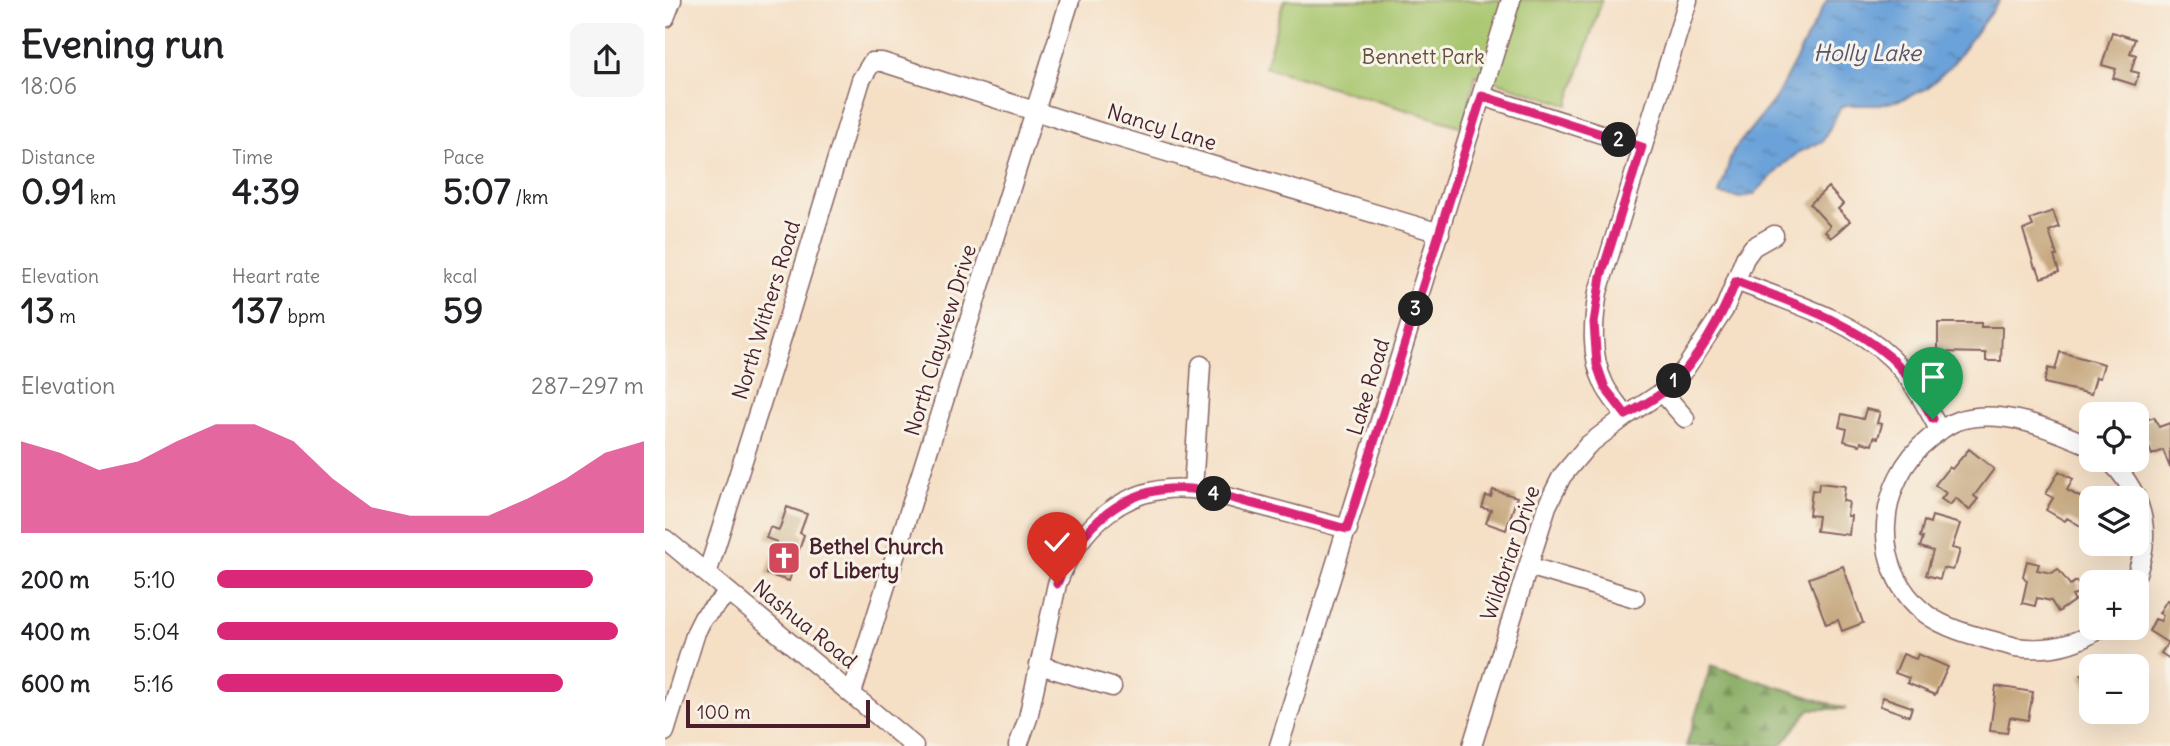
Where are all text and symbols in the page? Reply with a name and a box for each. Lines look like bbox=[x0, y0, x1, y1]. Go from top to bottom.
text: Evening run bbox=[21, 21, 224, 68]
button: share bbox=[570, 23, 644, 97]
water label: Holly Lake bbox=[1813, 38, 1922, 67]
park label: Bennett Park bbox=[1361, 43, 1485, 70]
text: 18:06 bbox=[21, 71, 77, 100]
street label: Nancy Lane bbox=[1104, 98, 1220, 156]
pin: 2 bbox=[1601, 122, 1637, 158]
text: 2 bbox=[1613, 127, 1624, 151]
text: Distance bbox=[21, 145, 95, 169]
text: Time bbox=[232, 145, 273, 169]
text: Pace bbox=[443, 145, 484, 169]
text: 0.91 bbox=[21, 169, 85, 213]
text: 4:39 bbox=[232, 169, 300, 213]
text: 5:07 bbox=[443, 169, 511, 213]
text: km bbox=[85, 185, 116, 209]
text: /km bbox=[511, 185, 549, 209]
street label: North Withers Road bbox=[726, 217, 806, 403]
street label: North Clayview Drive bbox=[898, 241, 982, 439]
text: Elevation bbox=[21, 264, 99, 288]
text: Heart rate bbox=[232, 264, 320, 288]
text: kcal bbox=[443, 264, 477, 288]
text: 13 bbox=[21, 288, 55, 332]
text: 137 bbox=[232, 288, 283, 332]
text: 59 bbox=[443, 288, 483, 332]
pin: 3 bbox=[1399, 292, 1433, 326]
text: 3 bbox=[1410, 296, 1421, 320]
text: m bbox=[55, 304, 76, 328]
text: bpm bbox=[283, 304, 325, 328]
street label: Lake Road bbox=[1341, 336, 1395, 438]
pin bbox=[1903, 347, 1963, 419]
icon: arrive bbox=[1914, 358, 1952, 396]
pin: 1 bbox=[1657, 364, 1691, 398]
text: 1 bbox=[1670, 368, 1677, 392]
text: Elevation bbox=[21, 371, 115, 400]
text: 287–297 m bbox=[531, 371, 644, 400]
map controls bbox=[2079, 402, 2149, 724]
button: locate bbox=[2079, 402, 2149, 472]
pin: 4 bbox=[1197, 476, 1231, 512]
text: 4 bbox=[1208, 481, 1219, 505]
street label: Wildbriar Drive bbox=[1474, 482, 1546, 624]
button: layers bbox=[2079, 486, 2149, 556]
pin bbox=[1027, 512, 1087, 584]
icon: check bbox=[1038, 523, 1076, 561]
place label: Bethel Church of Liberty bbox=[809, 533, 944, 584]
church icon: Bethel Church of Liberty bbox=[765, 539, 803, 577]
text: 200 m bbox=[21, 565, 90, 594]
text: 5:10 bbox=[133, 565, 176, 594]
button: + bbox=[2079, 570, 2149, 640]
street label: Nashua Road bbox=[747, 574, 863, 674]
text: 400 m bbox=[21, 617, 90, 646]
text: 5:04 bbox=[133, 617, 180, 646]
button: − bbox=[2079, 654, 2149, 724]
text: 600 m bbox=[21, 669, 90, 698]
text: 5:16 bbox=[133, 669, 174, 698]
scale bar bbox=[686, 697, 870, 729]
text: 100 m bbox=[697, 700, 751, 724]

